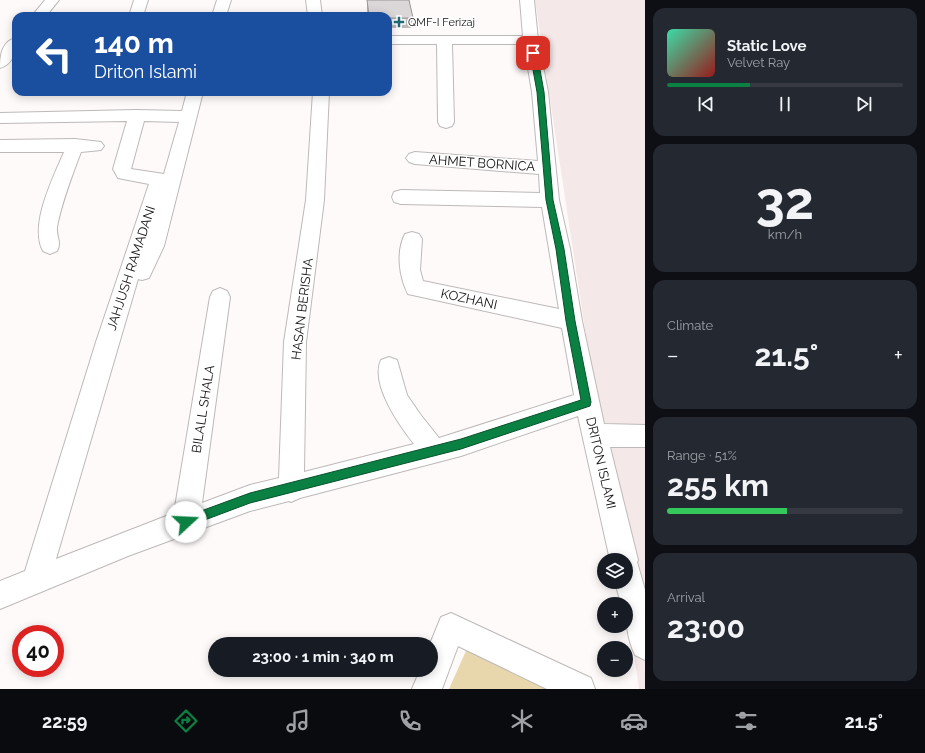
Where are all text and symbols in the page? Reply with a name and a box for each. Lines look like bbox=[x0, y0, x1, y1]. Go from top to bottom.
marker: QMF-I Ferizaj bbox=[393, 16, 405, 28]
place label: QMF-I Ferizaj bbox=[408, 16, 475, 29]
text: 140 m bbox=[94, 27, 174, 60]
icon: left bbox=[28, 28, 80, 80]
pin bbox=[516, 36, 550, 70]
text: Static Love bbox=[727, 37, 806, 55]
icon: arrive bbox=[522, 42, 544, 64]
text: Velvet Ray bbox=[727, 55, 790, 70]
text: Driton Islami bbox=[94, 61, 197, 82]
icon: previous bbox=[695, 93, 717, 115]
icon: pause bbox=[774, 93, 796, 115]
icon: next bbox=[853, 93, 875, 115]
street label: AHMET BORNICA bbox=[428, 152, 536, 174]
text: 32 bbox=[756, 170, 814, 231]
street label: JAHJUSH RAMADANI bbox=[104, 204, 158, 332]
text: km/h bbox=[768, 227, 802, 242]
street label: HASAN BERISHA bbox=[288, 257, 316, 361]
street label: KOZHANI bbox=[439, 286, 499, 312]
text: Climate bbox=[667, 318, 713, 333]
text: 21.5° bbox=[755, 338, 818, 373]
text: − bbox=[667, 342, 679, 368]
text: + bbox=[894, 342, 903, 368]
street label: BILALL SHALA bbox=[189, 364, 217, 454]
street label: DRITON ISLAMI bbox=[583, 416, 619, 510]
text: Range · 51% bbox=[667, 448, 737, 463]
text: 255 km bbox=[667, 468, 769, 503]
position arrow bbox=[165, 501, 207, 543]
map controls bbox=[597, 553, 633, 677]
button: layers bbox=[597, 553, 633, 589]
text: Arrival bbox=[667, 590, 705, 605]
button: + bbox=[597, 597, 633, 633]
text: 23:00 bbox=[667, 610, 745, 645]
speed limit sign: 40 bbox=[12, 625, 64, 677]
button: − bbox=[597, 641, 633, 677]
text: 23:00 · 1 min · 340 m bbox=[252, 648, 394, 666]
icon: directions bbox=[172, 707, 200, 735]
icon: music bbox=[284, 707, 312, 735]
icon: phone bbox=[396, 707, 424, 735]
icon: climate bbox=[508, 707, 536, 735]
icon: car bbox=[620, 707, 648, 735]
icon: filters bbox=[732, 707, 760, 735]
text: 22:59 bbox=[42, 711, 87, 732]
text: 21.5° bbox=[845, 711, 883, 732]

